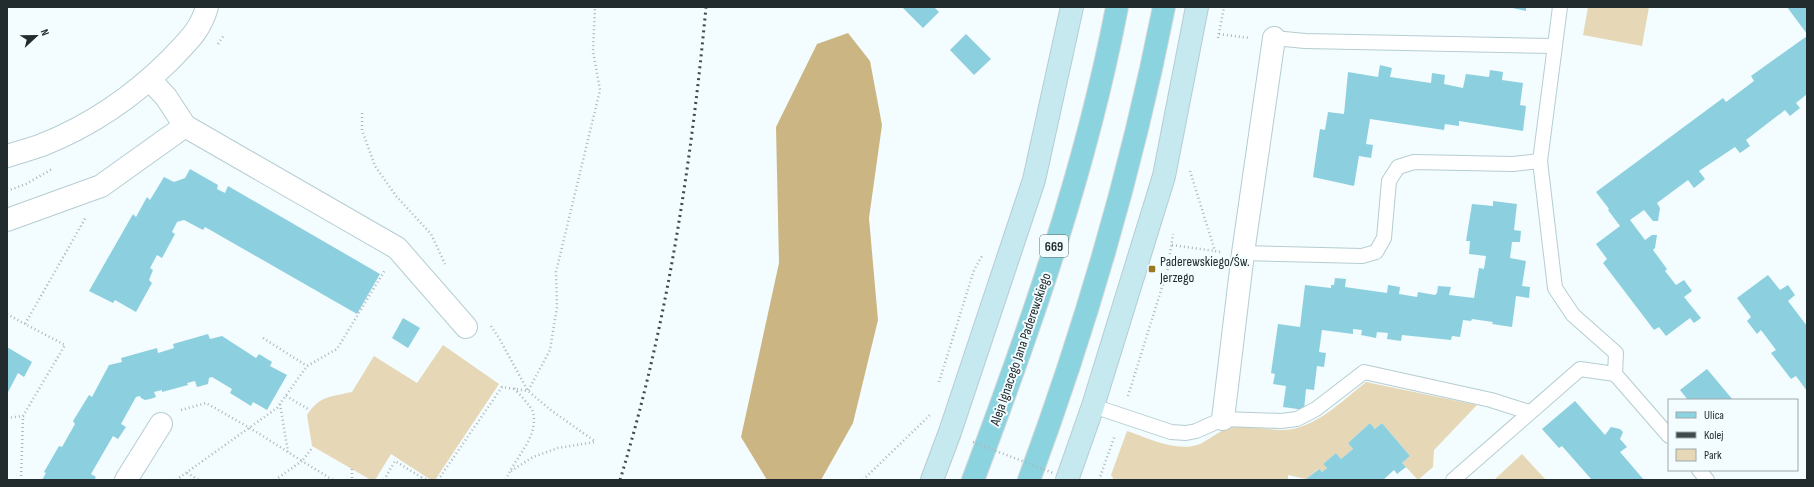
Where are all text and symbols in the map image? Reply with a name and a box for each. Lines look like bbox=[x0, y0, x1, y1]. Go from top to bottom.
north arrow bbox=[16, 16, 56, 56]
text: N bbox=[38, 27, 52, 38]
road number: 669 bbox=[1040, 235, 1068, 257]
place label: Paderewskiego/Św. Jerzego bbox=[1159, 253, 1250, 286]
marker: Paderewskiego/Św. Jerzego bbox=[1147, 264, 1157, 274]
street label: Aleja Ignacego Jana Paderewskiego bbox=[986, 270, 1055, 429]
legend bbox=[1668, 399, 1798, 471]
text: Ulica bbox=[1704, 408, 1724, 423]
text: Kolej bbox=[1704, 428, 1723, 443]
text: Park bbox=[1704, 448, 1722, 463]

